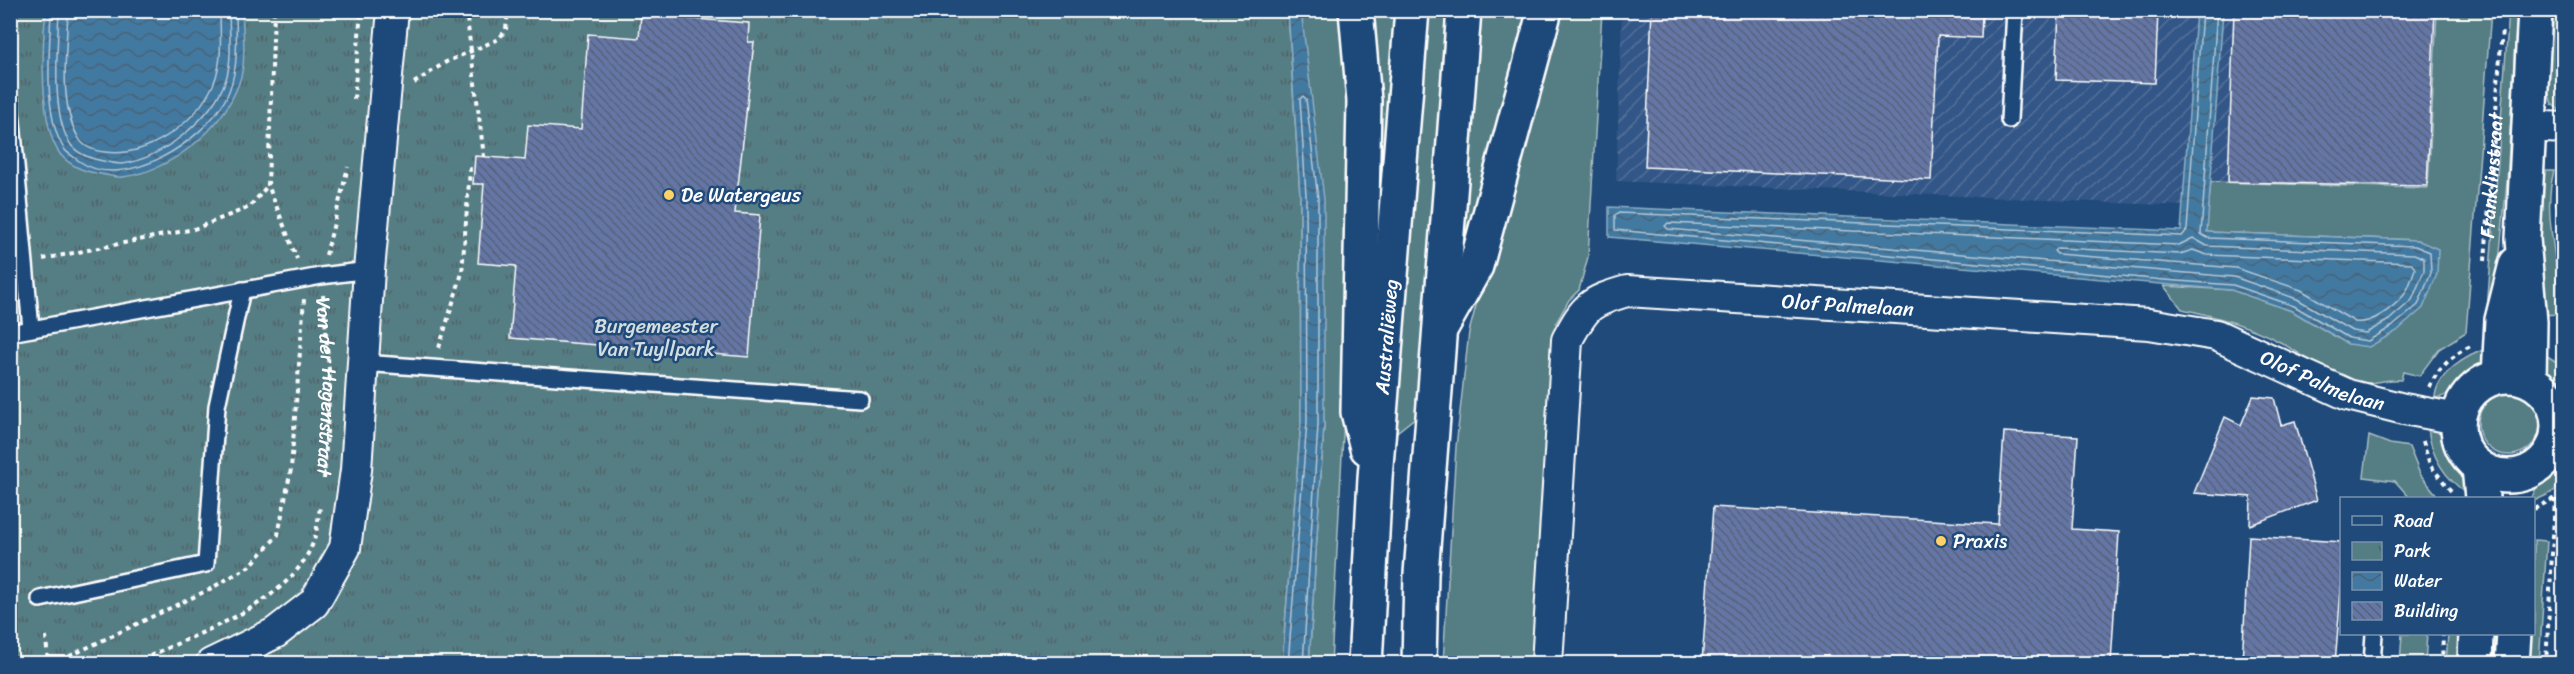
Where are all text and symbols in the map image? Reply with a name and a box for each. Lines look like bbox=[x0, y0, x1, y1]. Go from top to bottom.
street label: Franklinstraat bbox=[2469, 110, 2513, 239]
place label: De Watergeus bbox=[681, 178, 802, 213]
marker: De Watergeus bbox=[662, 188, 676, 202]
street label: Australiëweg bbox=[1364, 278, 1408, 397]
street label: Olof Palmelaan bbox=[1781, 283, 1915, 327]
street label: Van der Hagenstraat bbox=[306, 296, 347, 478]
park label: Burgemeester Van Tuyllpark bbox=[594, 309, 719, 367]
street label: Olof Palmelaan bbox=[2254, 340, 2389, 421]
legend bbox=[2340, 497, 2535, 635]
text: Road bbox=[2394, 505, 2434, 537]
place label: Praxis bbox=[1953, 524, 2008, 559]
marker: Praxis bbox=[1934, 534, 1948, 548]
text: Park bbox=[2394, 535, 2431, 567]
text: Water bbox=[2394, 565, 2443, 597]
text: Building bbox=[2394, 595, 2458, 627]

